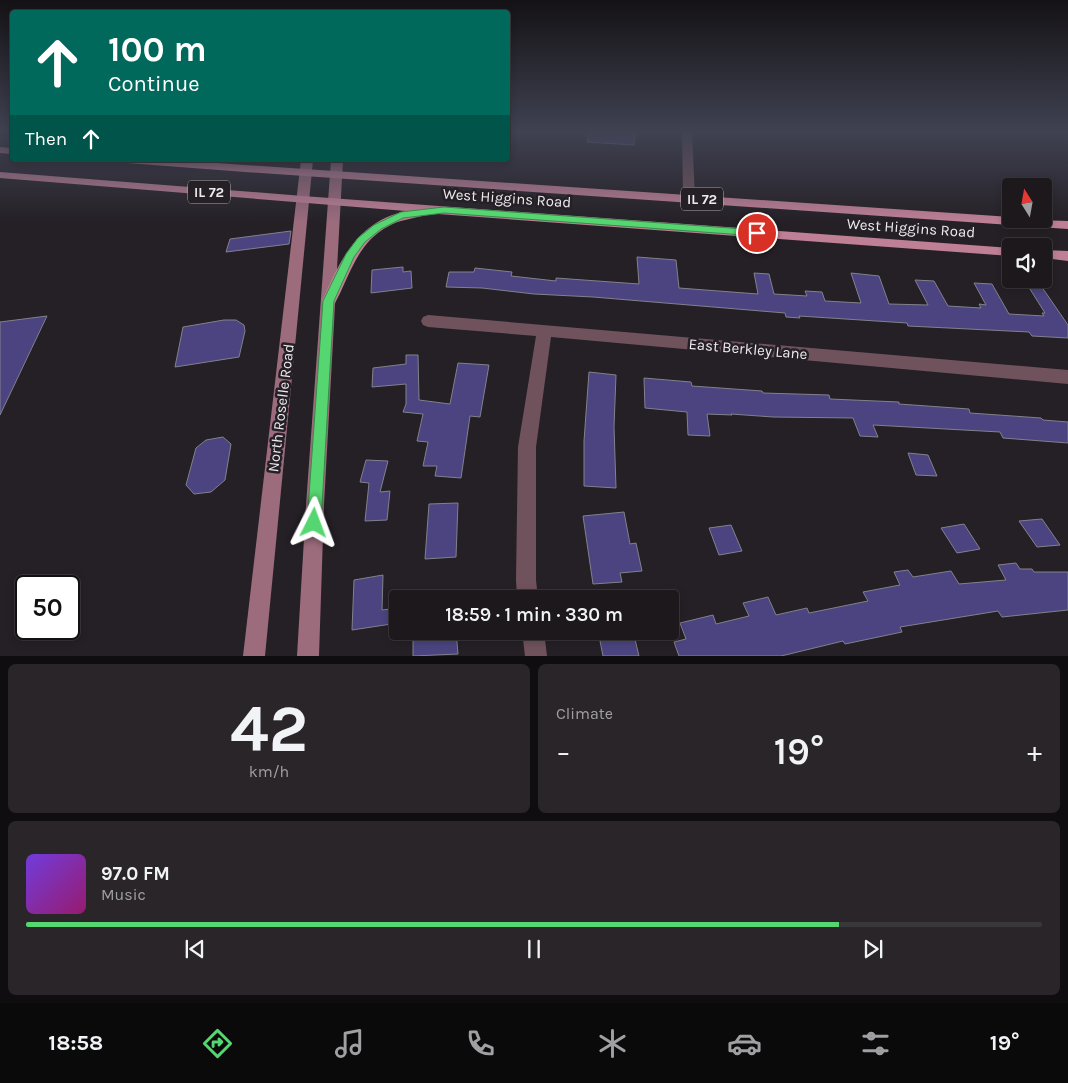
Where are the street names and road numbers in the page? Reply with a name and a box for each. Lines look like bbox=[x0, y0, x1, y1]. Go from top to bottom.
road number: IL 72 bbox=[188, 180, 230, 203]
street label: West Higgins Road bbox=[442, 185, 572, 211]
road number: IL 72 bbox=[681, 188, 723, 210]
street label: West Higgins Road bbox=[846, 215, 976, 241]
street label: East Berkley Lane bbox=[688, 335, 808, 363]
street label: North Roselle Road bbox=[264, 343, 298, 473]

